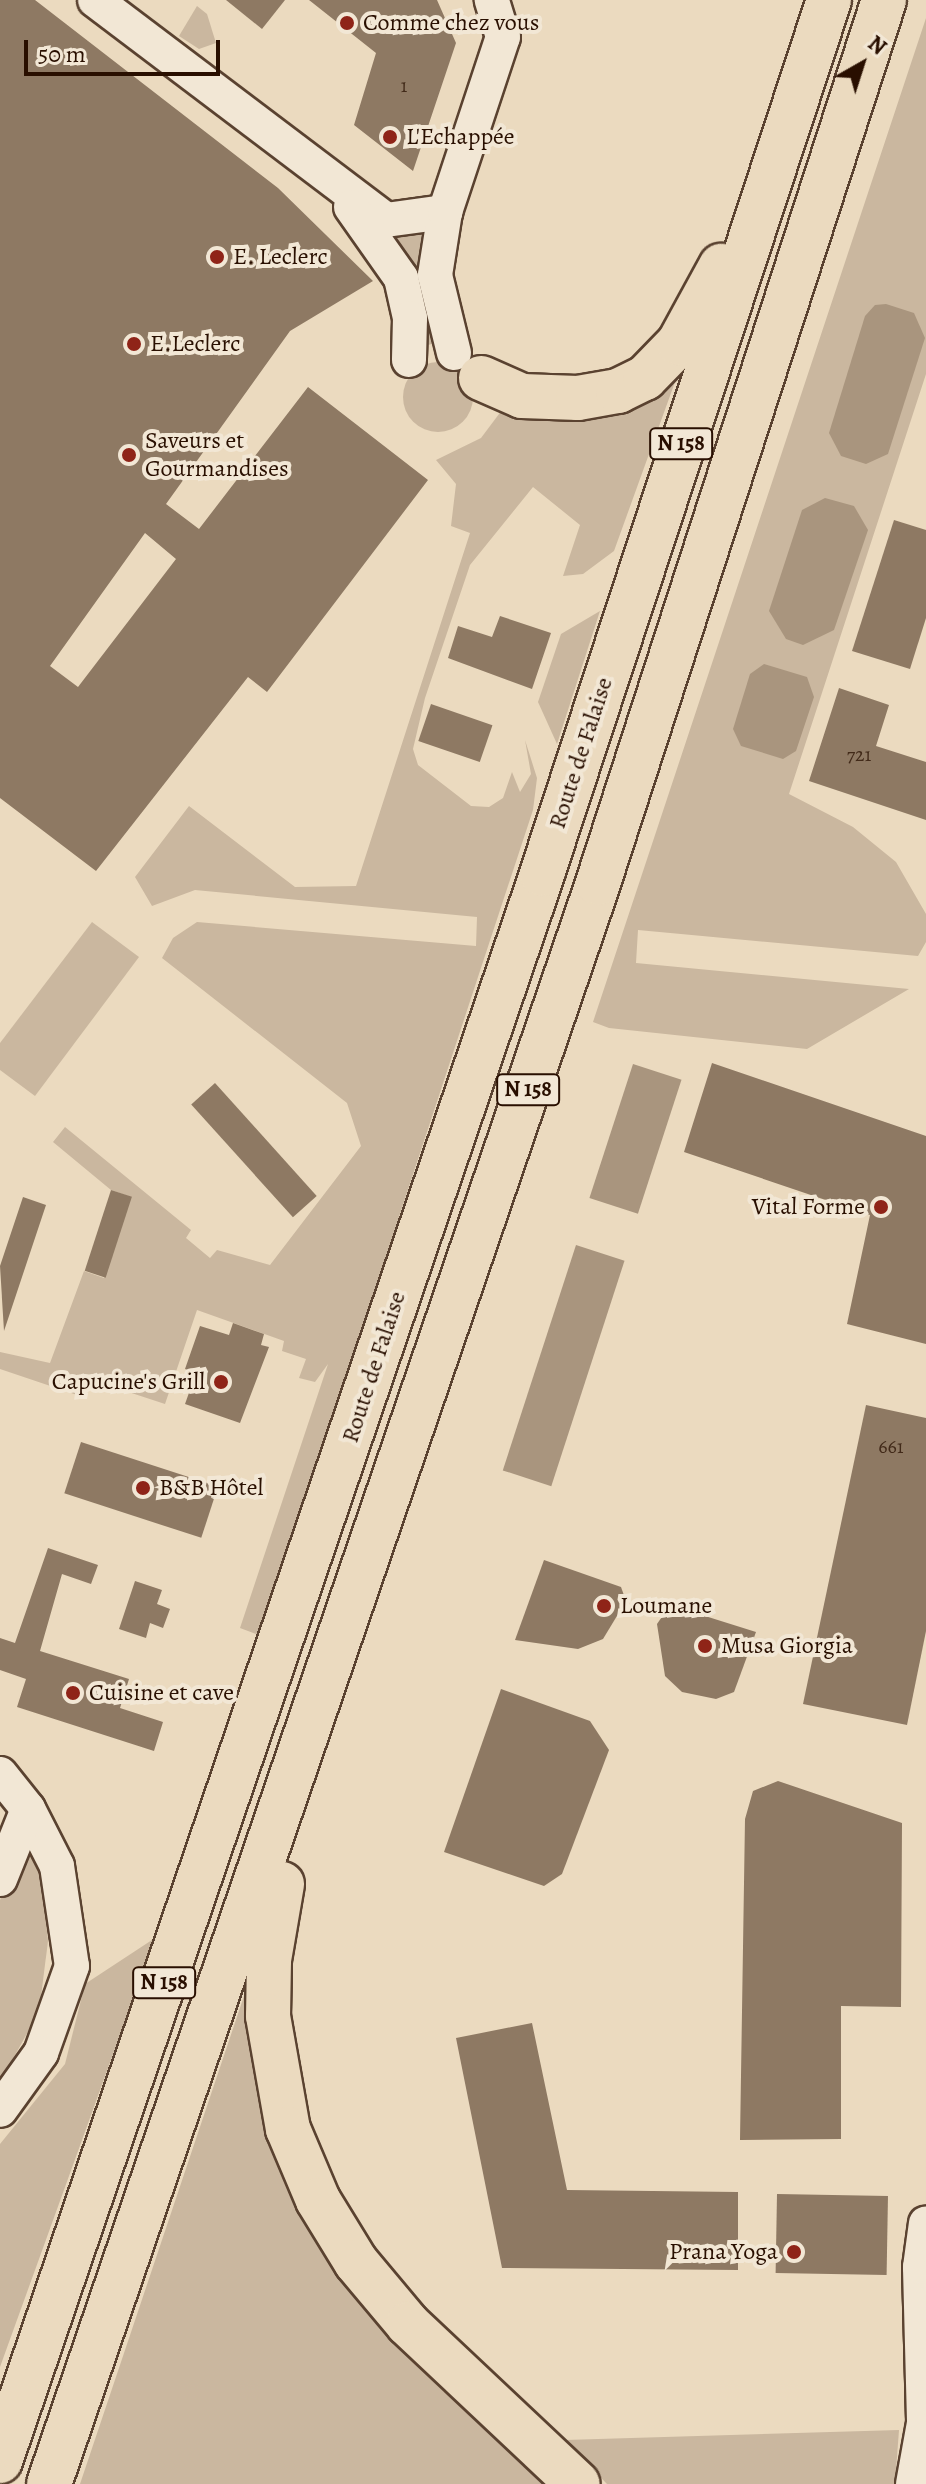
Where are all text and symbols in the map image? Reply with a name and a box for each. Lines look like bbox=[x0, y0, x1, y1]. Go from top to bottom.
place label: Comme chez vous bbox=[363, 9, 539, 37]
marker: Comme chez vous bbox=[338, 14, 356, 32]
scale bar bbox=[28, 24, 224, 74]
north arrow bbox=[822, 24, 902, 104]
text: N bbox=[861, 29, 893, 62]
text: 50 m bbox=[38, 38, 86, 70]
house number: 1 bbox=[401, 73, 407, 97]
place label: L'Echappée bbox=[406, 123, 515, 151]
marker: L'Echappée bbox=[381, 128, 399, 146]
place label: E. Leclerc bbox=[233, 243, 328, 271]
marker: E. Leclerc bbox=[208, 248, 226, 266]
place label: E.Leclerc bbox=[150, 330, 240, 358]
marker: E.Leclerc bbox=[125, 335, 143, 353]
road number: N 158 bbox=[649, 426, 713, 462]
place label: Saveurs et Gourmandises bbox=[145, 427, 289, 483]
marker: Saveurs et Gourmandises bbox=[120, 446, 138, 464]
street label: Route de Falaise bbox=[543, 674, 619, 832]
house number: 721 bbox=[847, 742, 871, 766]
road number: N 158 bbox=[496, 1072, 560, 1108]
place label: Vital Forme bbox=[752, 1193, 865, 1221]
marker: Vital Forme bbox=[872, 1198, 890, 1216]
street label: Route de Falaise bbox=[336, 1288, 412, 1446]
place label: Capucine's Grill bbox=[52, 1368, 205, 1396]
marker: Capucine's Grill bbox=[212, 1373, 230, 1391]
house number: 661 bbox=[878, 1434, 904, 1458]
place label: B&B Hôtel bbox=[159, 1474, 263, 1502]
marker: B&B Hôtel bbox=[134, 1479, 152, 1497]
place label: Loumane bbox=[620, 1592, 712, 1620]
marker: Loumane bbox=[595, 1597, 613, 1615]
place label: Musa Giorgia bbox=[721, 1632, 853, 1660]
marker: Musa Giorgia bbox=[696, 1637, 714, 1655]
place label: Cuisine et cave bbox=[89, 1679, 234, 1707]
marker: Cuisine et cave bbox=[64, 1684, 82, 1702]
road number: N 158 bbox=[132, 1965, 196, 2001]
place label: Prana Yoga bbox=[669, 2238, 778, 2266]
marker: Prana Yoga bbox=[785, 2243, 803, 2261]

